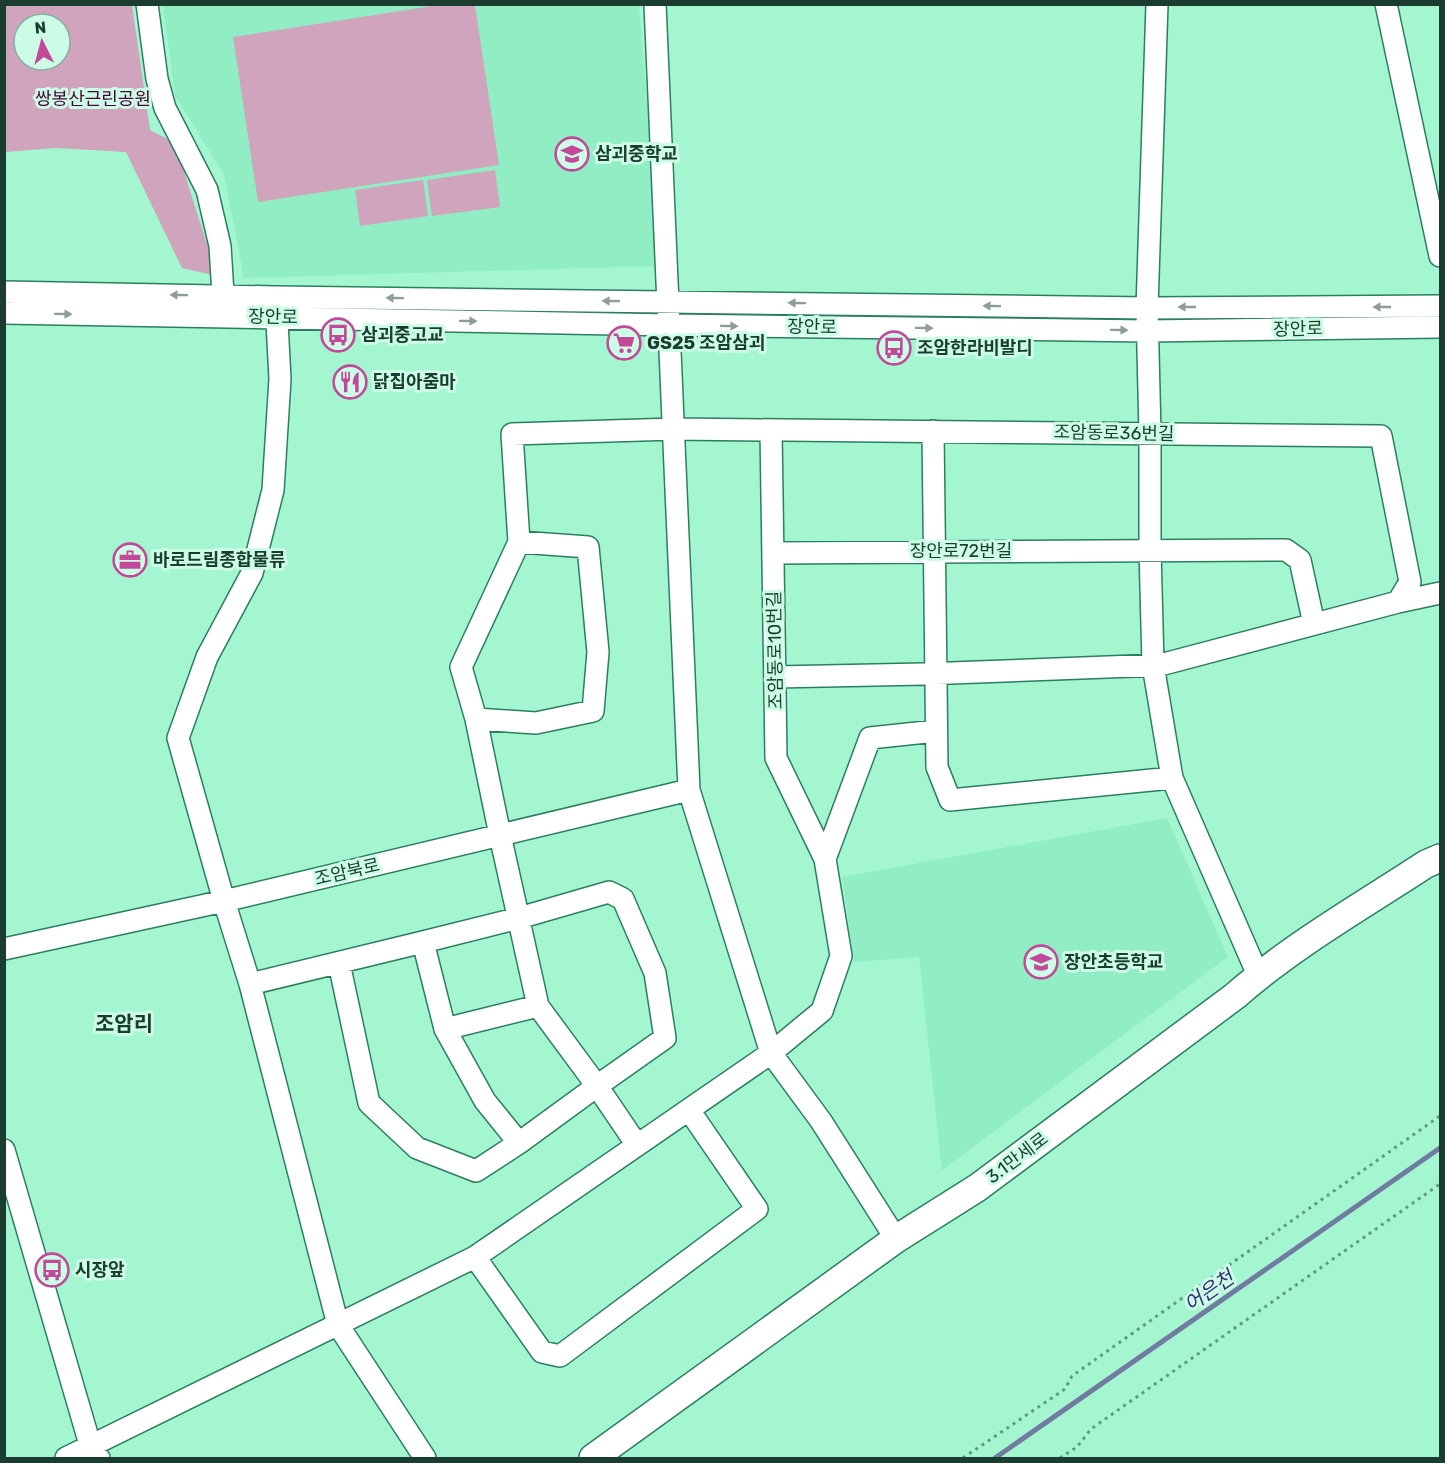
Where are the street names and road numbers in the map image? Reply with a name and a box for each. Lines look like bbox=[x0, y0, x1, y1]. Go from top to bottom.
street label: 장안로 bbox=[248, 306, 298, 328]
street label: 장안로 bbox=[787, 316, 837, 338]
street label: 장안로 bbox=[1273, 318, 1323, 340]
street label: 조암동로36번길 bbox=[1053, 421, 1175, 445]
street label: 장안로72번길 bbox=[910, 540, 1012, 562]
street label: 조암동로10번길 bbox=[763, 591, 787, 709]
street label: 조암북로 bbox=[312, 854, 382, 890]
street label: 3.1만세로 bbox=[982, 1128, 1052, 1188]

